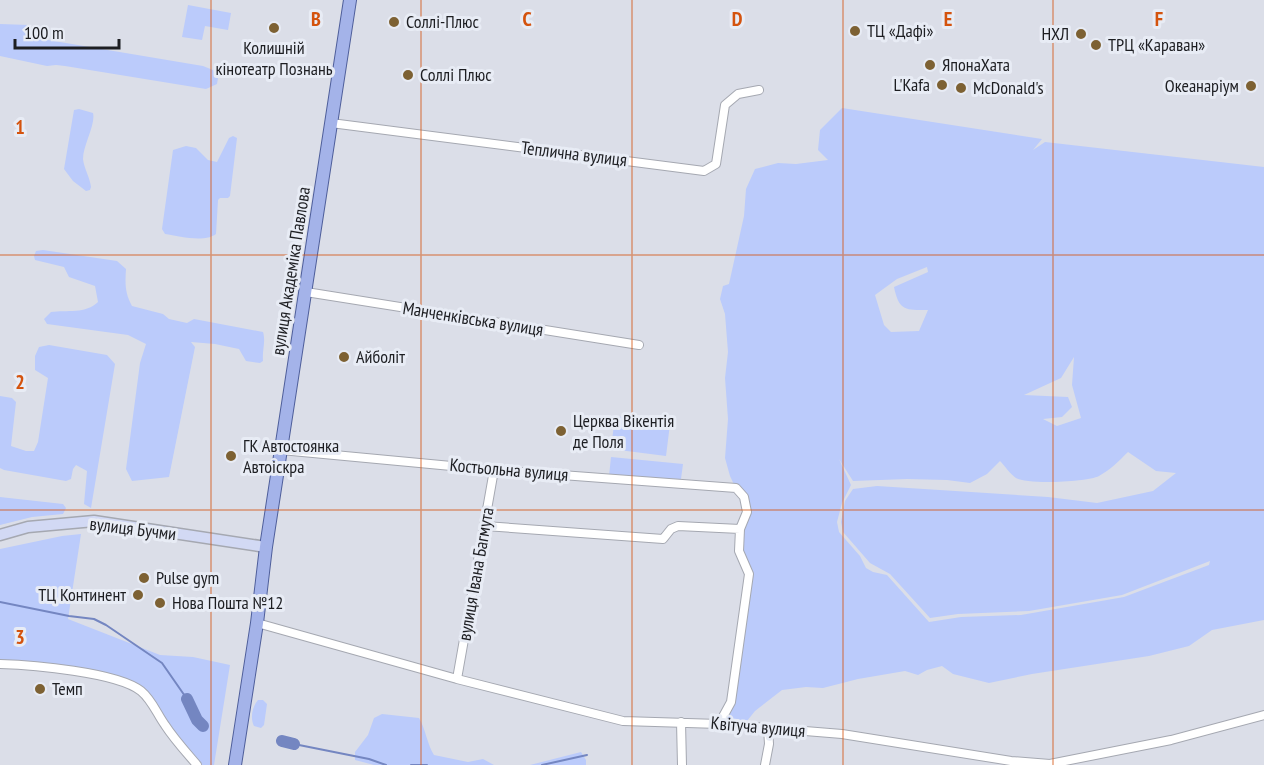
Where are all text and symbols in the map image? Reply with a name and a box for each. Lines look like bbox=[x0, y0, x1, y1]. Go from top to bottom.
text: B bbox=[311, 6, 321, 32]
text: C bbox=[522, 6, 532, 32]
text: D bbox=[732, 6, 743, 32]
text: E bbox=[944, 6, 952, 32]
text: F bbox=[1155, 6, 1163, 32]
place label: Соллі-Плюс bbox=[406, 10, 480, 33]
scale bar bbox=[15, 12, 118, 50]
marker: Соллі-Плюс bbox=[387, 15, 401, 29]
place label: ТЦ «Дафі» bbox=[867, 19, 933, 42]
text: 100 m bbox=[24, 21, 64, 44]
marker: Колишній кінотеатр Познань bbox=[267, 21, 281, 35]
place label: НХЛ bbox=[1041, 22, 1069, 45]
marker: ТЦ «Дафі» bbox=[848, 24, 862, 38]
marker: НХЛ bbox=[1074, 27, 1088, 41]
place label: ТРЦ «Караван» bbox=[1108, 33, 1205, 56]
place label: Колишній кінотеатр Познань bbox=[216, 36, 333, 80]
marker: ТРЦ «Караван» bbox=[1089, 38, 1103, 52]
place label: ЯпонаХата bbox=[942, 53, 1010, 76]
marker: ЯпонаХата bbox=[923, 58, 937, 72]
place label: Соллі Плюс bbox=[420, 63, 492, 86]
marker: Соллі Плюс bbox=[401, 68, 415, 82]
place label: L'Kafa bbox=[894, 73, 930, 96]
place label: Океанаріум bbox=[1165, 74, 1239, 97]
place label: McDonald's bbox=[973, 76, 1044, 99]
marker: L'Kafa bbox=[935, 78, 949, 92]
marker: Океанаріум bbox=[1244, 79, 1258, 93]
marker: McDonald's bbox=[954, 81, 968, 95]
text: 1 bbox=[15, 114, 25, 140]
street label: Теплична вулиця bbox=[520, 136, 628, 171]
street label: вулиця Академіка Павлова bbox=[266, 185, 315, 357]
street label: Манченківська вулиця bbox=[401, 296, 545, 341]
place label: Айболіт bbox=[356, 345, 405, 368]
marker: Айболіт bbox=[337, 350, 351, 364]
text: 2 bbox=[15, 369, 25, 395]
place label: Церква Вікентія де Поля bbox=[573, 409, 674, 453]
marker: Церква Вікентія де Поля bbox=[554, 424, 568, 438]
place label: ГК Автостоянка Автоіскра bbox=[243, 434, 339, 478]
marker: ГК Автостоянка Автоіскра bbox=[224, 449, 238, 463]
street label: Костьольна вулиця bbox=[449, 453, 569, 486]
street label: вулиця Івана Багмута bbox=[452, 505, 499, 642]
street label: вулиця Бучми bbox=[88, 512, 178, 545]
place label: Pulse gym bbox=[156, 566, 219, 589]
marker: Pulse gym bbox=[137, 571, 151, 585]
place label: ТЦ Континент bbox=[38, 583, 126, 606]
marker: ТЦ Континент bbox=[131, 588, 145, 602]
place label: Нова Пошта №12 bbox=[172, 591, 283, 614]
marker: Нова Пошта №12 bbox=[153, 596, 167, 610]
text: 3 bbox=[15, 624, 25, 650]
place label: Темп bbox=[52, 677, 83, 700]
marker: Темп bbox=[33, 682, 47, 696]
street label: Квітуча вулиця bbox=[710, 711, 806, 742]

